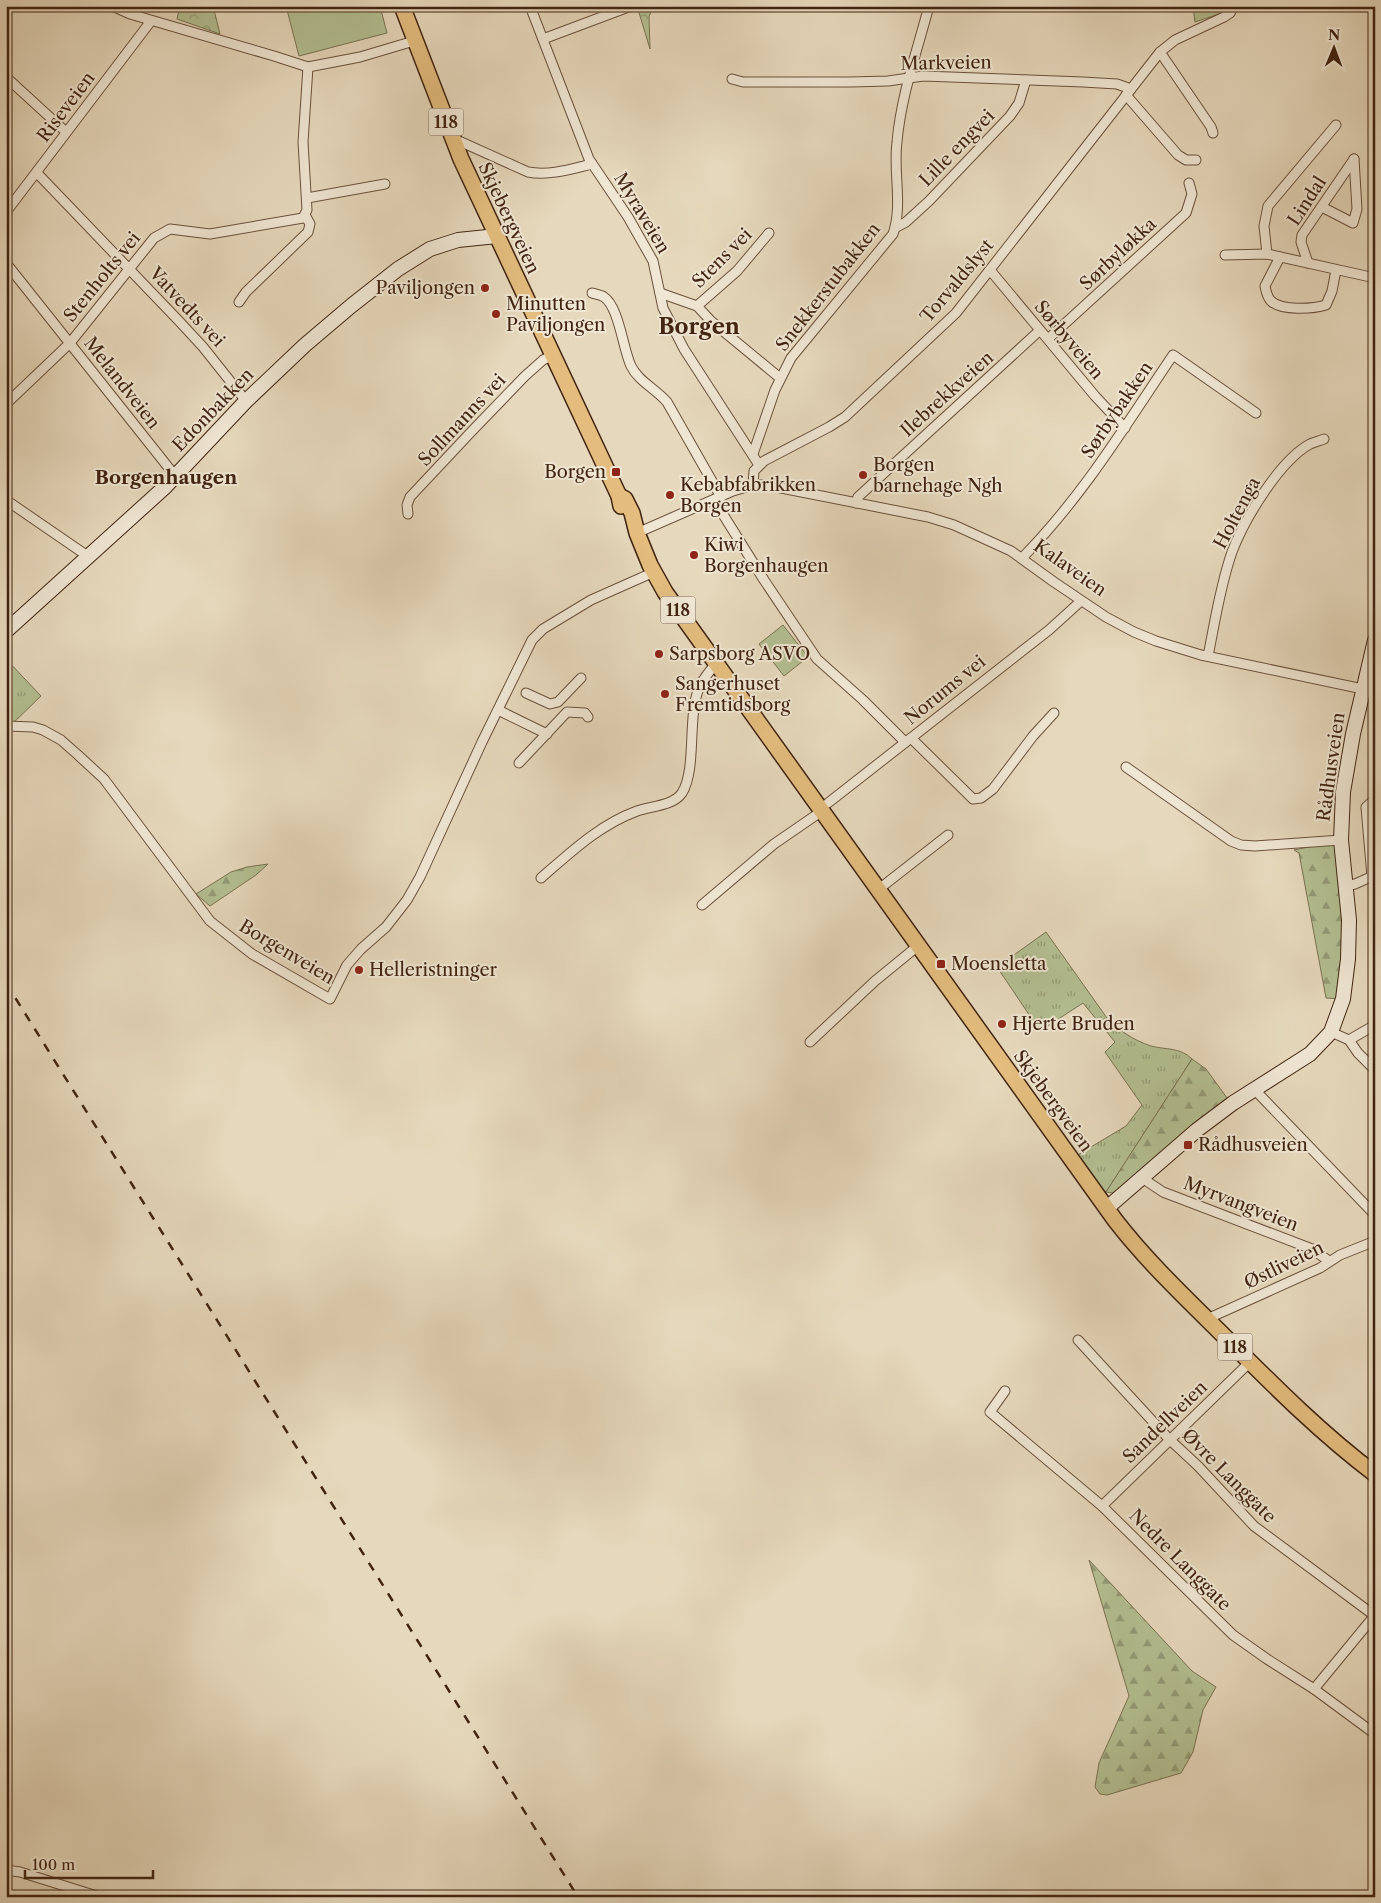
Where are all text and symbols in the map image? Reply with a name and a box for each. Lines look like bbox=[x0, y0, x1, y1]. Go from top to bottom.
north arrow bbox=[1308, 22, 1358, 72]
text: N bbox=[1328, 26, 1340, 44]
street label: Markveien bbox=[900, 51, 992, 75]
street label: Riseveien bbox=[32, 67, 100, 147]
street label: Lille engvei bbox=[915, 105, 999, 191]
road number: 118 bbox=[428, 108, 464, 136]
street label: Skjebergveien bbox=[474, 159, 544, 277]
street label: Myraveien bbox=[609, 169, 675, 257]
street label: Lindal bbox=[1283, 172, 1331, 230]
street label: Sørbyløkka bbox=[1075, 213, 1161, 295]
street label: Snekkerstubakken bbox=[771, 218, 885, 356]
street label: Stens vei bbox=[688, 223, 757, 292]
street label: Stenholts vei bbox=[59, 227, 145, 326]
street label: Torvaldslyst bbox=[916, 234, 999, 327]
street label: Vatvedts vei bbox=[144, 262, 230, 352]
place label: Paviljongen bbox=[376, 277, 475, 299]
marker: Paviljongen bbox=[479, 282, 491, 294]
place label: Minutten Paviljongen bbox=[506, 293, 605, 336]
street label: Sørbyveien bbox=[1030, 296, 1108, 384]
marker: Minutten Paviljongen bbox=[490, 308, 502, 320]
district label: Borgen bbox=[658, 313, 740, 340]
street label: Melandveien bbox=[79, 333, 165, 433]
street label: Ilebrekkveien bbox=[896, 347, 998, 441]
street label: Sørbybakken bbox=[1077, 357, 1157, 463]
street label: Edonbakken bbox=[168, 364, 258, 456]
street label: Sollmanns vei bbox=[414, 369, 511, 471]
place label: Borgen barnehage Ngh bbox=[873, 454, 1003, 497]
place label: Borgen bbox=[544, 461, 606, 483]
district label: Borgenhaugen bbox=[95, 466, 237, 489]
marker: Borgen bbox=[610, 466, 622, 478]
marker: Borgen barnehage Ngh bbox=[857, 469, 869, 481]
street label: Holtenga bbox=[1209, 473, 1265, 553]
place label: Kebabfabrikken Borgen bbox=[680, 474, 816, 517]
marker: Kebabfabrikken Borgen bbox=[664, 489, 676, 501]
place label: Kiwi Borgenhaugen bbox=[704, 534, 828, 577]
street label: Kalaveien bbox=[1029, 535, 1111, 601]
marker: Kiwi Borgenhaugen bbox=[688, 549, 700, 561]
road number: 118 bbox=[660, 596, 696, 624]
place label: Sarpsborg ASVO bbox=[669, 643, 810, 665]
marker: Sarpsborg ASVO bbox=[653, 648, 665, 660]
street label: Norums vei bbox=[900, 650, 990, 729]
place label: Sangerhuset Fremtidsborg bbox=[675, 673, 791, 716]
marker: Sangerhuset Fremtidsborg bbox=[659, 688, 671, 700]
street label: Rådhusveien bbox=[1312, 711, 1350, 823]
street label: Borgenveien bbox=[235, 915, 339, 989]
place label: Moensletta bbox=[951, 953, 1047, 975]
marker: Moensletta bbox=[935, 958, 947, 970]
place label: Helleristninger bbox=[369, 959, 498, 981]
marker: Helleristninger bbox=[353, 964, 365, 976]
place label: Hjerte Bruden bbox=[1012, 1013, 1135, 1035]
marker: Hjerte Bruden bbox=[996, 1018, 1008, 1030]
street label: Skjebergveien bbox=[1009, 1046, 1097, 1156]
place label: Rådhusveien bbox=[1198, 1134, 1308, 1156]
marker: Rådhusveien bbox=[1182, 1139, 1194, 1151]
street label: Myrvangveien bbox=[1181, 1172, 1301, 1236]
street label: Østliveien bbox=[1241, 1236, 1327, 1294]
road number: 118 bbox=[1218, 1334, 1252, 1360]
street label: Sandellveien bbox=[1118, 1376, 1212, 1468]
street label: Øvre Langgate bbox=[1177, 1424, 1281, 1528]
street label: Nedre Langgate bbox=[1124, 1504, 1236, 1616]
scale bar bbox=[25, 1848, 152, 1880]
text: 100 m bbox=[32, 1855, 75, 1874]

